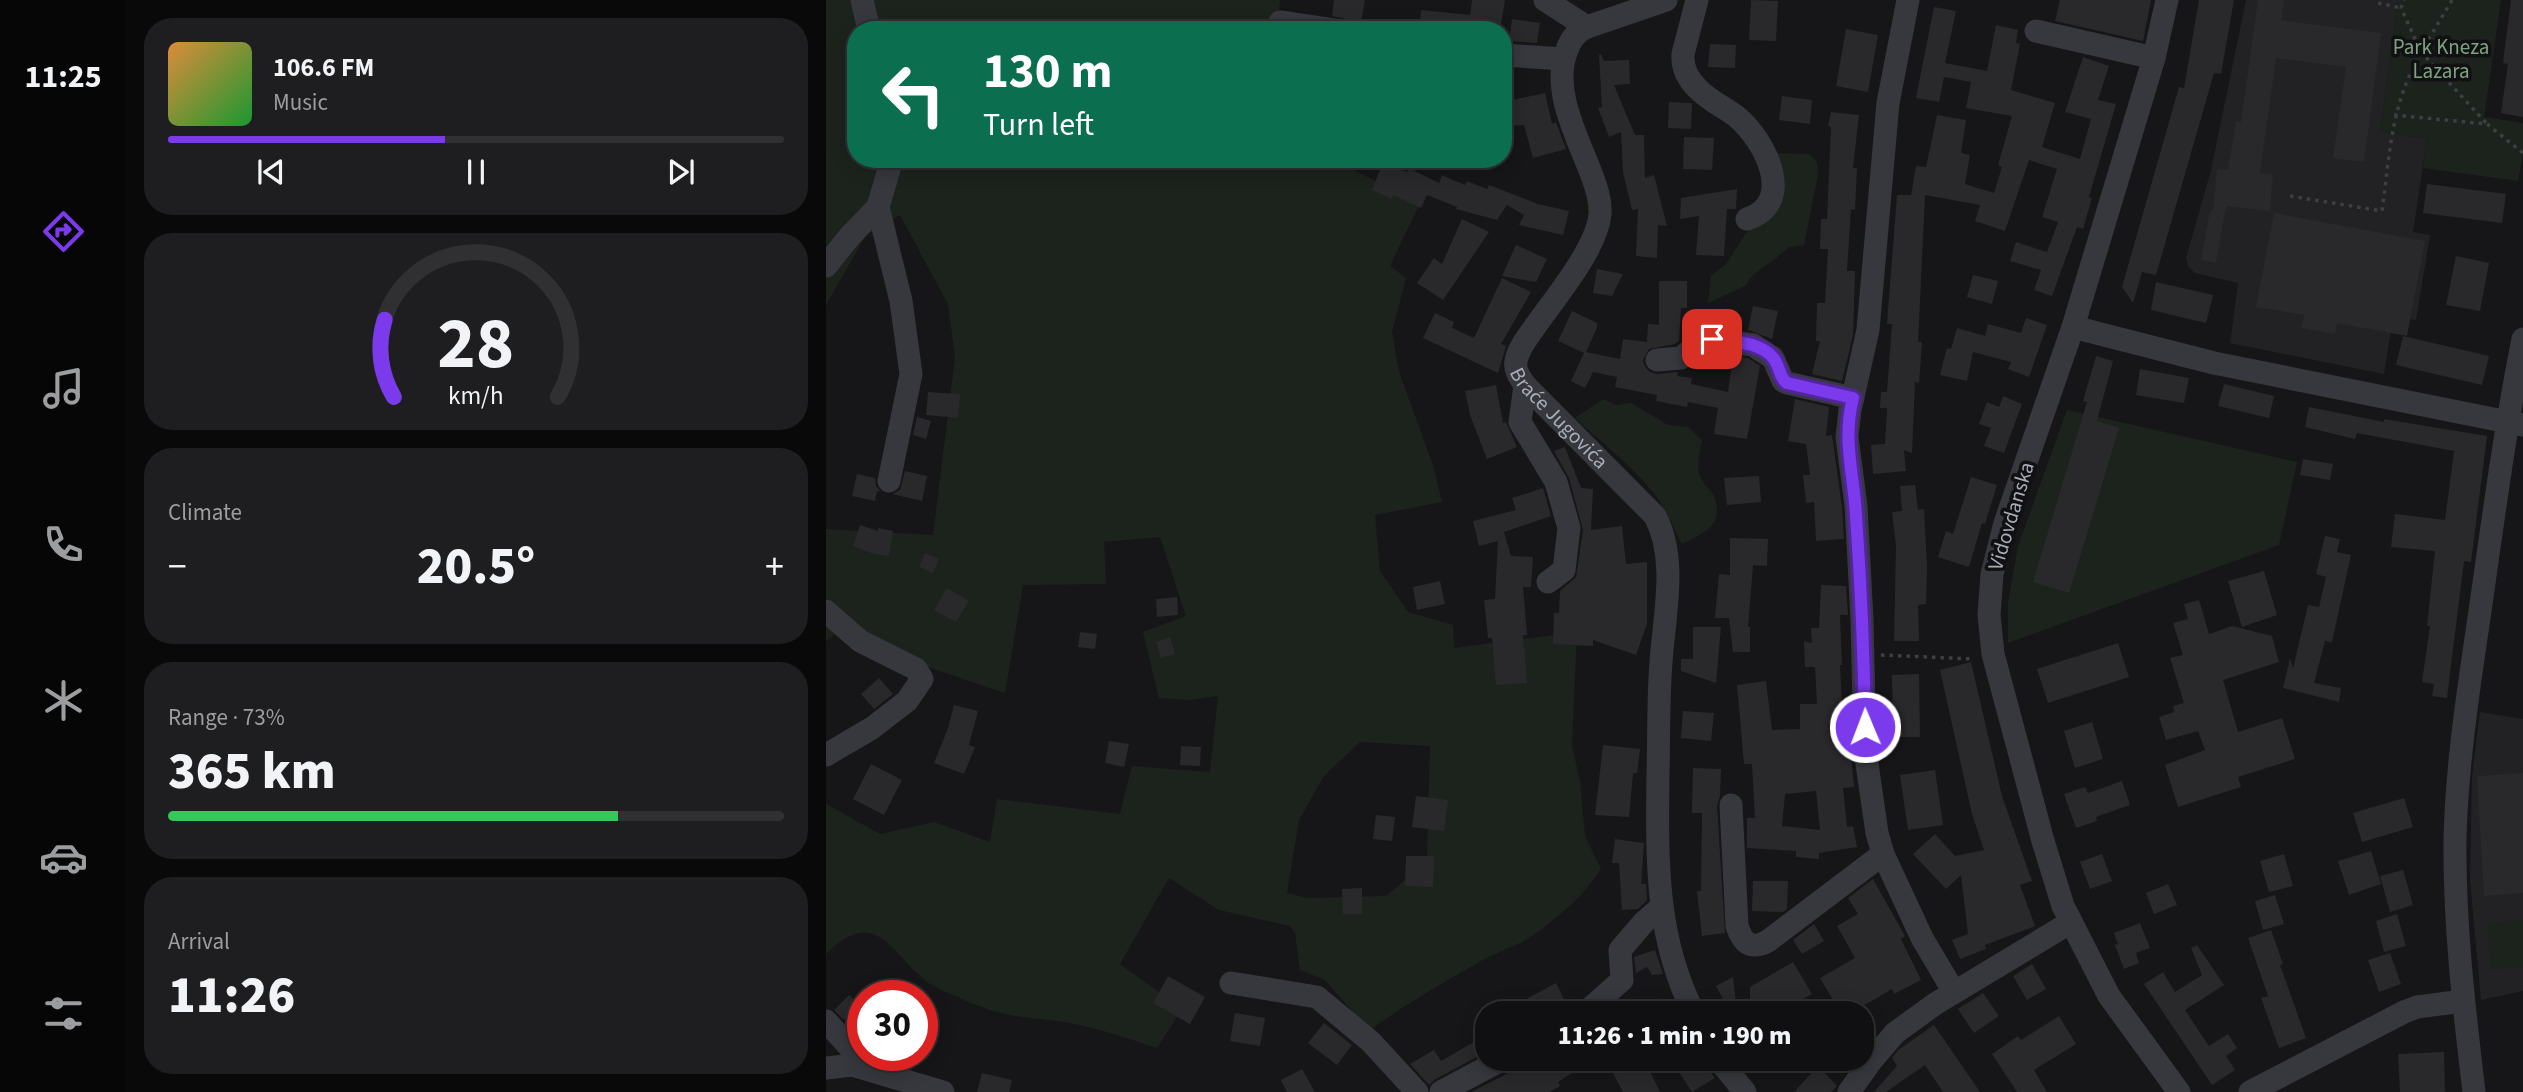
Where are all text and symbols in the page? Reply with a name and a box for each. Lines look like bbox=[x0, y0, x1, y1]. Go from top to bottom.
park label: Park Kneza Lazara bbox=[2393, 32, 2489, 86]
text: 130 m bbox=[983, 37, 1112, 107]
text: 106.6 FM bbox=[273, 49, 374, 86]
icon: left bbox=[868, 49, 959, 140]
text: 11:25 bbox=[24, 54, 102, 100]
text: Music bbox=[273, 86, 328, 119]
text: Turn left bbox=[983, 102, 1094, 148]
icon: previous bbox=[252, 153, 290, 191]
icon: pause bbox=[457, 153, 495, 191]
icon: next bbox=[662, 153, 700, 191]
icon: directions bbox=[39, 207, 88, 256]
text: 28 bbox=[438, 293, 514, 397]
pin bbox=[1682, 309, 1742, 369]
icon: arrive bbox=[1693, 320, 1731, 358]
street label: Braće Jugovića bbox=[1502, 362, 1615, 476]
icon: music bbox=[39, 364, 88, 413]
text: km/h bbox=[448, 378, 504, 414]
street label: Vidovdanska bbox=[1980, 458, 2042, 574]
text: Climate bbox=[168, 496, 242, 529]
icon: phone bbox=[39, 520, 88, 569]
text: 20.5° bbox=[417, 530, 535, 604]
text: − bbox=[168, 540, 187, 594]
text: + bbox=[765, 540, 784, 594]
icon: climate bbox=[39, 676, 88, 725]
position arrow bbox=[1828, 690, 1902, 764]
text: Range · 73% bbox=[168, 701, 285, 734]
text: 365 km bbox=[168, 735, 336, 809]
icon: car bbox=[39, 833, 88, 882]
text: Arrival bbox=[168, 925, 230, 958]
text: 11:26 bbox=[168, 959, 295, 1033]
speed limit sign: 30 bbox=[847, 980, 938, 1071]
icon: filters bbox=[39, 989, 88, 1038]
text: 11:26 · 1 min · 190 m bbox=[1558, 1017, 1791, 1054]

